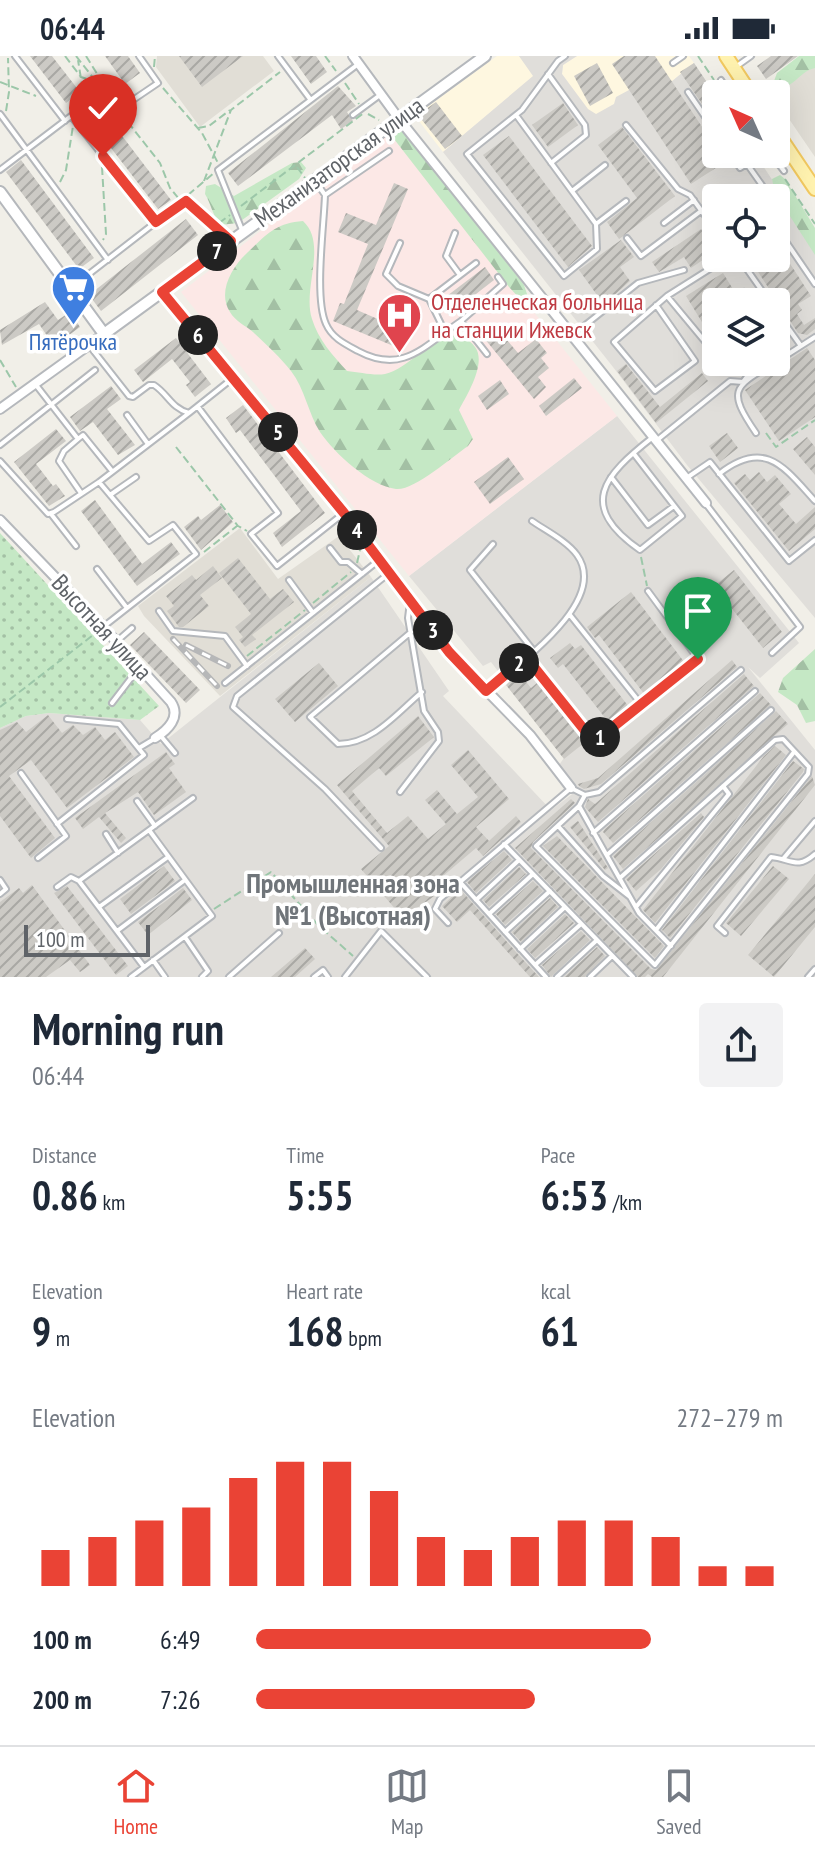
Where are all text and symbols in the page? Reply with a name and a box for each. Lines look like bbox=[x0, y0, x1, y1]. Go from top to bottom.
text: 06:44 bbox=[40, 9, 105, 48]
pin bbox=[69, 74, 137, 156]
north arrow bbox=[702, 80, 790, 168]
map controls bbox=[702, 80, 790, 376]
icon: check bbox=[81, 86, 125, 130]
street label: Механизаторская улица bbox=[248, 90, 430, 234]
button: locate bbox=[702, 184, 790, 272]
pin: 7 bbox=[197, 231, 237, 271]
text: 7 bbox=[212, 237, 222, 265]
supermarket icon: Пятёрочка bbox=[49, 263, 97, 326]
place label: Отделенческая больница на станции Ижевск bbox=[431, 286, 643, 345]
button: layers bbox=[702, 288, 790, 376]
hospital icon: Отделенческая больница на станции Ижевск bbox=[376, 291, 424, 354]
pin: 6 bbox=[178, 315, 218, 355]
text: 6 bbox=[193, 321, 203, 349]
place label: Пятёрочка bbox=[29, 326, 117, 357]
pin: 5 bbox=[258, 412, 298, 452]
text: 5 bbox=[273, 418, 283, 446]
pin: 4 bbox=[337, 510, 377, 550]
text: 4 bbox=[352, 516, 362, 544]
street label: Высотная улица bbox=[45, 568, 159, 686]
pin bbox=[664, 577, 732, 659]
icon: arrive bbox=[676, 589, 720, 633]
pin: 3 bbox=[413, 610, 453, 650]
text: 3 bbox=[428, 616, 438, 644]
pin: 2 bbox=[499, 643, 539, 683]
text: 2 bbox=[514, 649, 524, 677]
pin: 1 bbox=[580, 717, 620, 757]
text: 1 bbox=[595, 723, 605, 751]
district label: Промышленная зона №1 (Высотная) bbox=[246, 864, 460, 933]
scale bar bbox=[24, 921, 150, 957]
text: 100 m bbox=[36, 925, 85, 953]
text: Morning run bbox=[32, 1000, 224, 1057]
button: share bbox=[699, 1003, 783, 1087]
text: 06:44 bbox=[32, 1059, 84, 1092]
text: Distance bbox=[32, 1141, 97, 1169]
text: Time bbox=[286, 1141, 324, 1169]
text: Pace bbox=[541, 1141, 575, 1169]
text: 0.86 bbox=[32, 1169, 98, 1221]
text: 5:55 bbox=[286, 1169, 354, 1221]
text: 6:53 bbox=[541, 1169, 608, 1221]
text: km bbox=[98, 1188, 125, 1216]
text: /km bbox=[608, 1188, 642, 1216]
text: Elevation bbox=[32, 1277, 103, 1305]
text: Heart rate bbox=[286, 1277, 363, 1305]
text: kcal bbox=[541, 1277, 571, 1305]
text: 9 bbox=[32, 1305, 51, 1357]
text: 168 bbox=[286, 1305, 344, 1357]
text: 61 bbox=[541, 1305, 579, 1357]
text: m bbox=[51, 1324, 70, 1352]
text: bpm bbox=[344, 1324, 382, 1352]
text: Elevation bbox=[32, 1401, 115, 1434]
text: 272–279 m bbox=[677, 1401, 783, 1434]
text: 100 m bbox=[32, 1623, 92, 1656]
text: 6:49 bbox=[160, 1623, 200, 1656]
text: 200 m bbox=[32, 1683, 92, 1716]
text: 7:26 bbox=[160, 1683, 200, 1716]
tab: Home bbox=[113, 1764, 158, 1840]
tab: Map bbox=[385, 1764, 429, 1840]
tab: Saved bbox=[656, 1764, 702, 1840]

